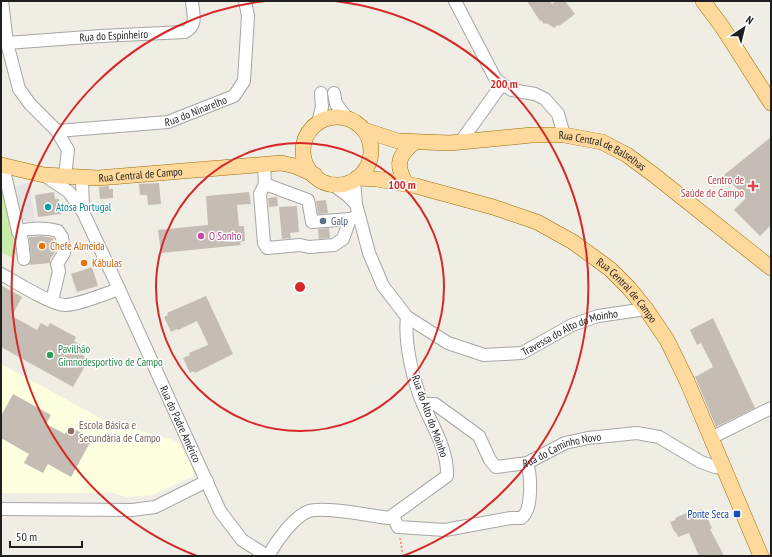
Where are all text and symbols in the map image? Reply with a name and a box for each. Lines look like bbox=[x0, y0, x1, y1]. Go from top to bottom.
north arrow bbox=[724, 8, 764, 48]
text: N bbox=[743, 12, 756, 27]
street label: Rua do Espinheiro bbox=[79, 27, 149, 45]
text: 200 m bbox=[490, 76, 518, 91]
street label: Rua do Ninarelho bbox=[164, 92, 229, 129]
street label: Rua Central de Balselhas bbox=[559, 128, 649, 174]
street label: Rua Central de Campo bbox=[98, 164, 183, 185]
place label: Centro de Saúde de Campo bbox=[681, 173, 744, 200]
text: 100 m bbox=[388, 177, 416, 192]
marker: Centro de Saúde de Campo bbox=[747, 180, 759, 192]
place label: Atosa Portugal bbox=[56, 200, 112, 214]
marker: Atosa Portugal bbox=[43, 202, 53, 212]
place label: Galp bbox=[331, 214, 348, 228]
marker: Galp bbox=[318, 216, 328, 226]
place label: O Sonho bbox=[209, 229, 241, 243]
marker: O Sonho bbox=[196, 231, 206, 241]
place label: Chefe Almeida bbox=[50, 239, 105, 253]
marker: Chefe Almeida bbox=[37, 241, 47, 251]
street label: Rua Central de Campo bbox=[594, 255, 660, 326]
place label: Kábulas bbox=[92, 256, 122, 270]
marker: Kábulas bbox=[79, 258, 89, 268]
centre of rings bbox=[293, 280, 307, 294]
street label: Travessa do Alto do Moinho bbox=[519, 306, 619, 359]
place label: Pavilhão Gimnodesportivo de Campo bbox=[58, 342, 163, 369]
marker: Pavilhão Gimnodesportivo de Campo bbox=[45, 350, 55, 360]
street label: Rua do Alto do Moinho bbox=[409, 373, 451, 459]
street label: Rua do Padre Américo bbox=[157, 383, 204, 465]
place label: Escola Básica e Secundária de Campo bbox=[79, 418, 161, 445]
marker: Escola Básica e Secundária de Campo bbox=[66, 426, 76, 436]
street label: Rua do Caminho Novo bbox=[522, 430, 602, 470]
place label: Ponte Seca bbox=[687, 507, 729, 521]
marker: Ponte Seca bbox=[732, 509, 742, 519]
scale bar bbox=[10, 523, 82, 549]
text: 50 m bbox=[16, 529, 37, 544]

